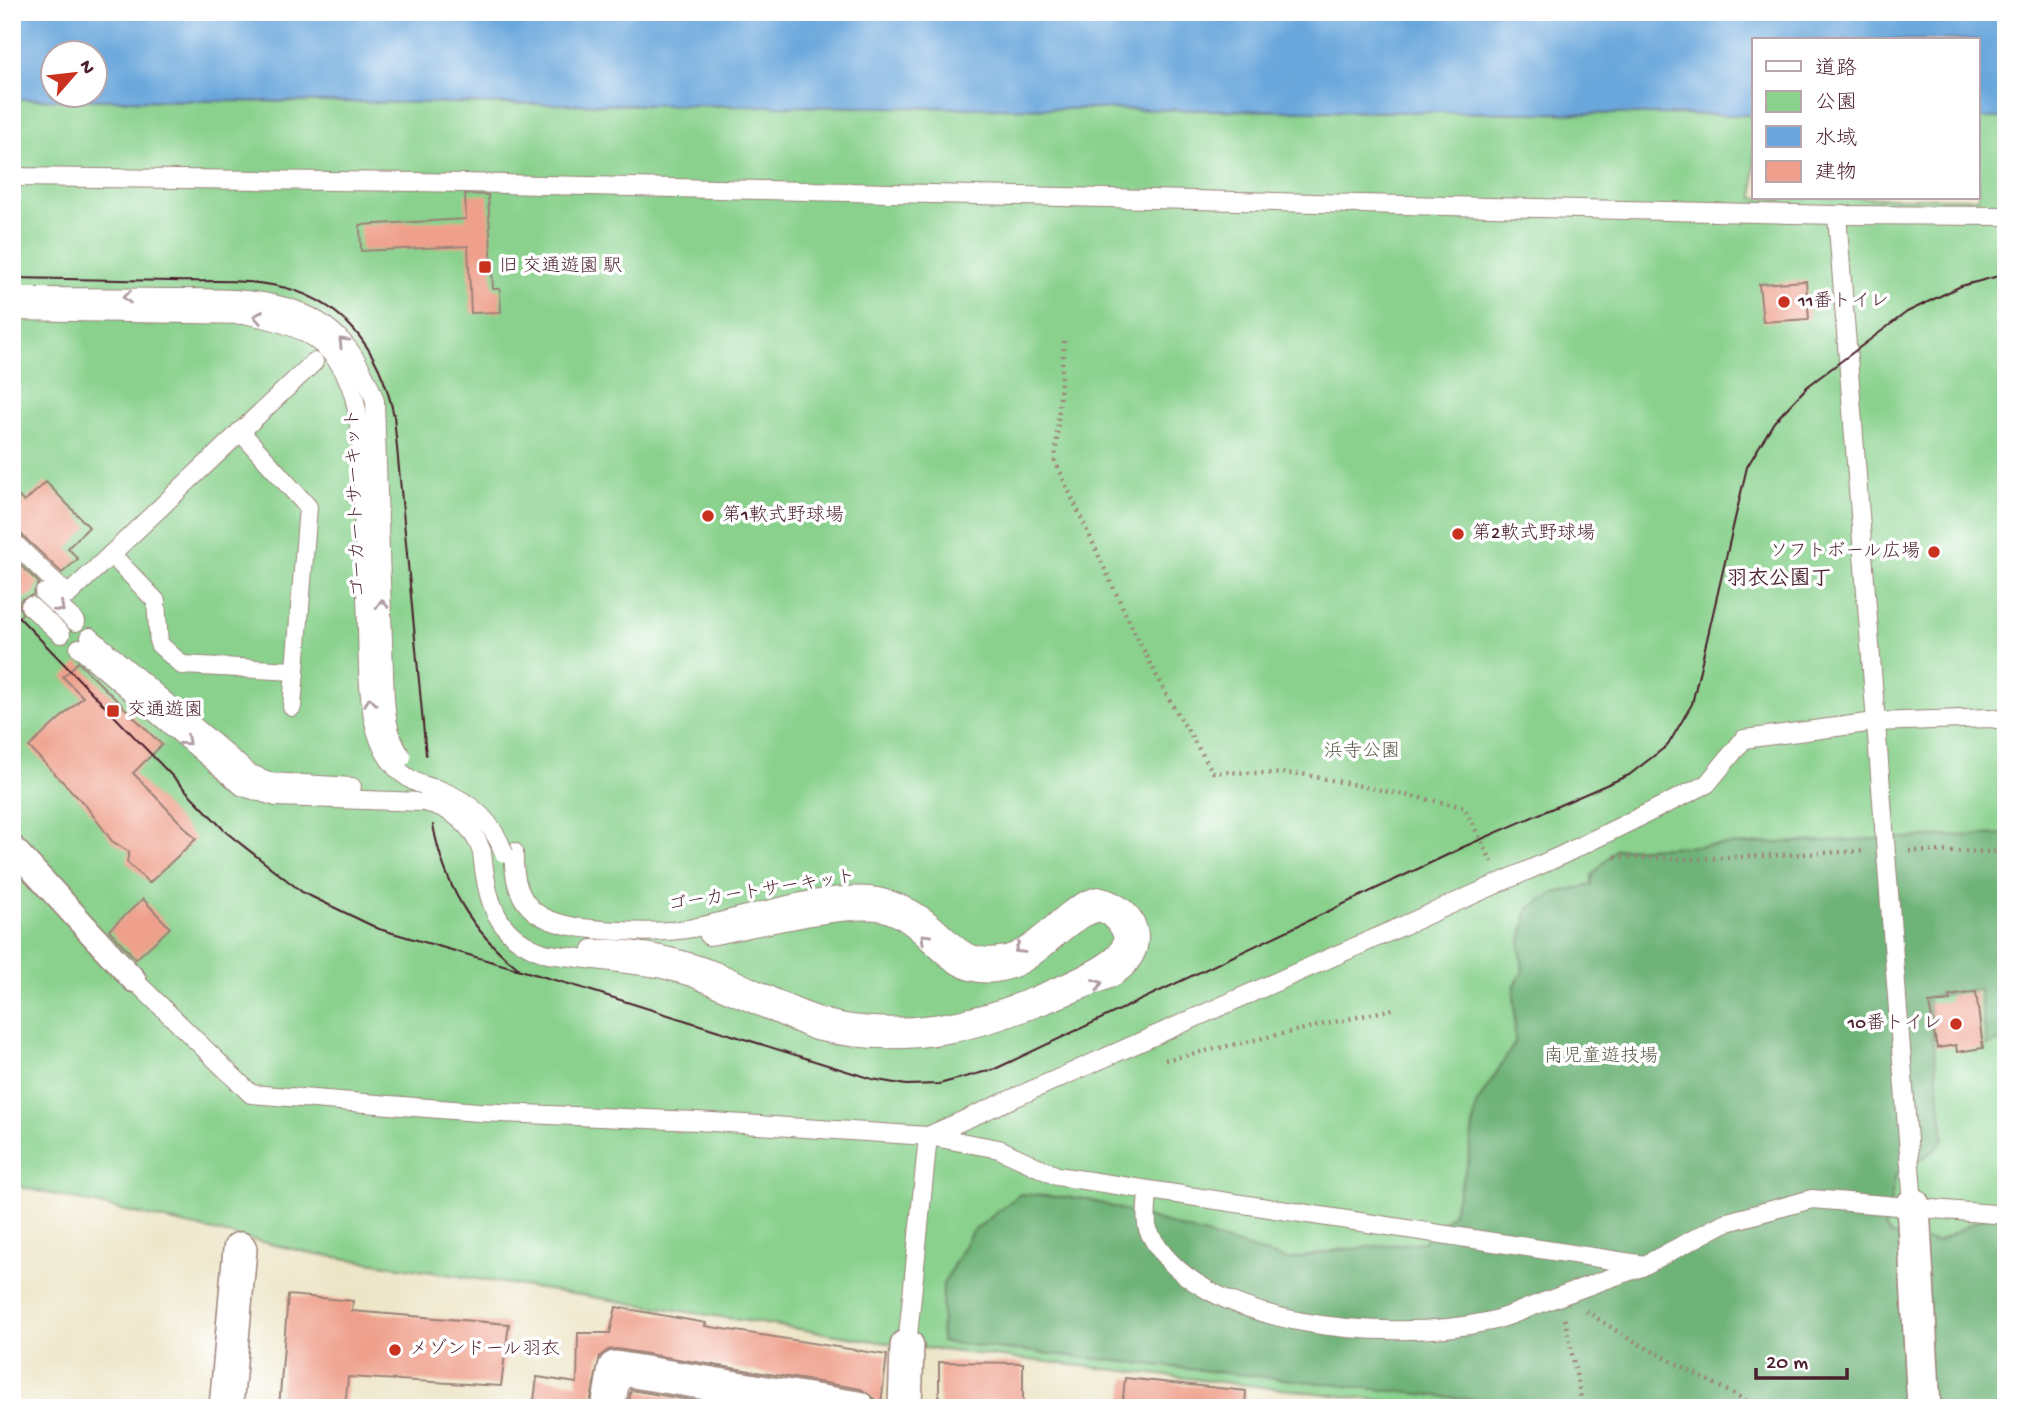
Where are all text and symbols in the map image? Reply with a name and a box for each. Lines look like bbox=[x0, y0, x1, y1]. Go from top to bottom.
north arrow bbox=[38, 38, 108, 108]
legend bbox=[1752, 38, 1980, 200]
text: N bbox=[73, 57, 99, 79]
text: 道路 bbox=[1815, 57, 1857, 83]
text: 公園 bbox=[1815, 92, 1857, 117]
text: 水域 bbox=[1815, 127, 1857, 153]
text: 建物 bbox=[1815, 161, 1857, 187]
place label: 旧 交通遊園 駅 bbox=[499, 255, 622, 279]
marker: 旧 交通遊園 駅 bbox=[477, 259, 493, 275]
one-way arrow bbox=[122, 290, 133, 305]
place label: 11番トイレ bbox=[1797, 290, 1889, 314]
marker: 11番トイレ bbox=[1776, 294, 1792, 310]
one-way arrow bbox=[252, 310, 264, 325]
one-way arrow bbox=[339, 338, 351, 350]
street label: ゴーカートサーキット bbox=[342, 408, 372, 598]
place label: 第1軟式野球場 bbox=[722, 504, 844, 528]
marker: 第1軟式野球場 bbox=[700, 508, 716, 524]
place label: 第2軟式野球場 bbox=[1472, 522, 1595, 546]
marker: 第2軟式野球場 bbox=[1450, 526, 1466, 542]
place label: ソフトボール広場 bbox=[1769, 540, 1920, 564]
marker: ソフトボール広場 bbox=[1926, 544, 1942, 560]
district label: 羽衣公園丁 bbox=[1727, 567, 1832, 593]
one-way arrow bbox=[374, 598, 390, 608]
one-way arrow bbox=[52, 599, 65, 612]
one-way arrow bbox=[363, 696, 378, 707]
place label: 交通遊園 bbox=[127, 699, 203, 723]
marker: 交通遊園 bbox=[105, 703, 121, 719]
one-way arrow bbox=[178, 733, 191, 745]
park label: 浜寺公園 bbox=[1324, 740, 1400, 764]
street label: ゴーカートサーキット bbox=[666, 866, 858, 918]
one-way arrow bbox=[920, 933, 933, 946]
one-way arrow bbox=[1014, 940, 1027, 953]
one-way arrow bbox=[1091, 979, 1103, 993]
place label: 10番トイレ bbox=[1847, 1012, 1942, 1036]
marker: 10番トイレ bbox=[1948, 1016, 1964, 1032]
park label: 南児童遊技場 bbox=[1544, 1045, 1658, 1069]
scale bar bbox=[1756, 1336, 1846, 1380]
place label: メゾンドール羽衣 bbox=[409, 1338, 560, 1362]
marker: メゾンドール羽衣 bbox=[387, 1342, 403, 1358]
text: 20 m bbox=[1766, 1352, 1808, 1377]

